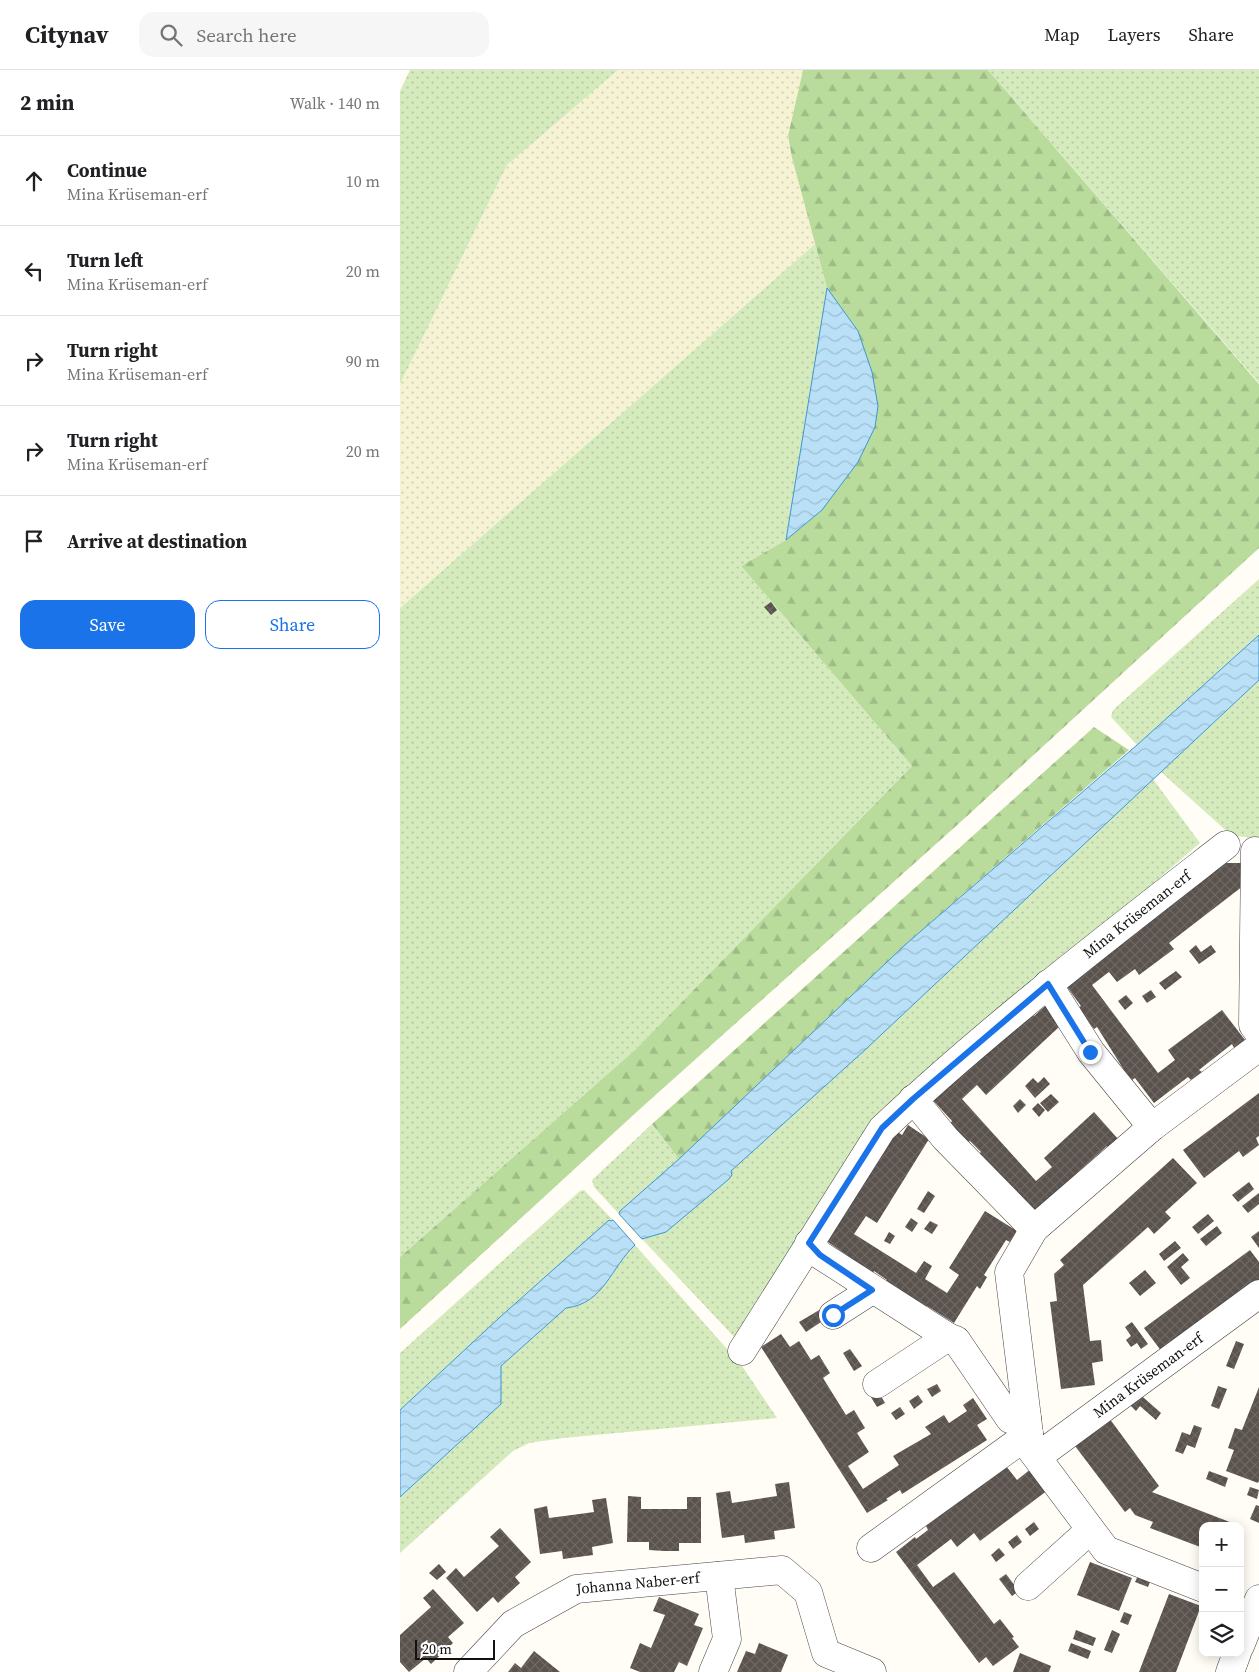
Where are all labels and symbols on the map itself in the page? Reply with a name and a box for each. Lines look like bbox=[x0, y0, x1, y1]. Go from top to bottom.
street label: Mina Krüseman-erf bbox=[1078, 864, 1197, 963]
route end bbox=[1079, 1041, 1102, 1064]
route start bbox=[822, 1304, 845, 1327]
street label: Mina Krüseman-erf bbox=[1089, 1326, 1209, 1422]
street label: Johanna Naber-erf bbox=[574, 1566, 702, 1599]
scale bar bbox=[415, 1637, 495, 1660]

